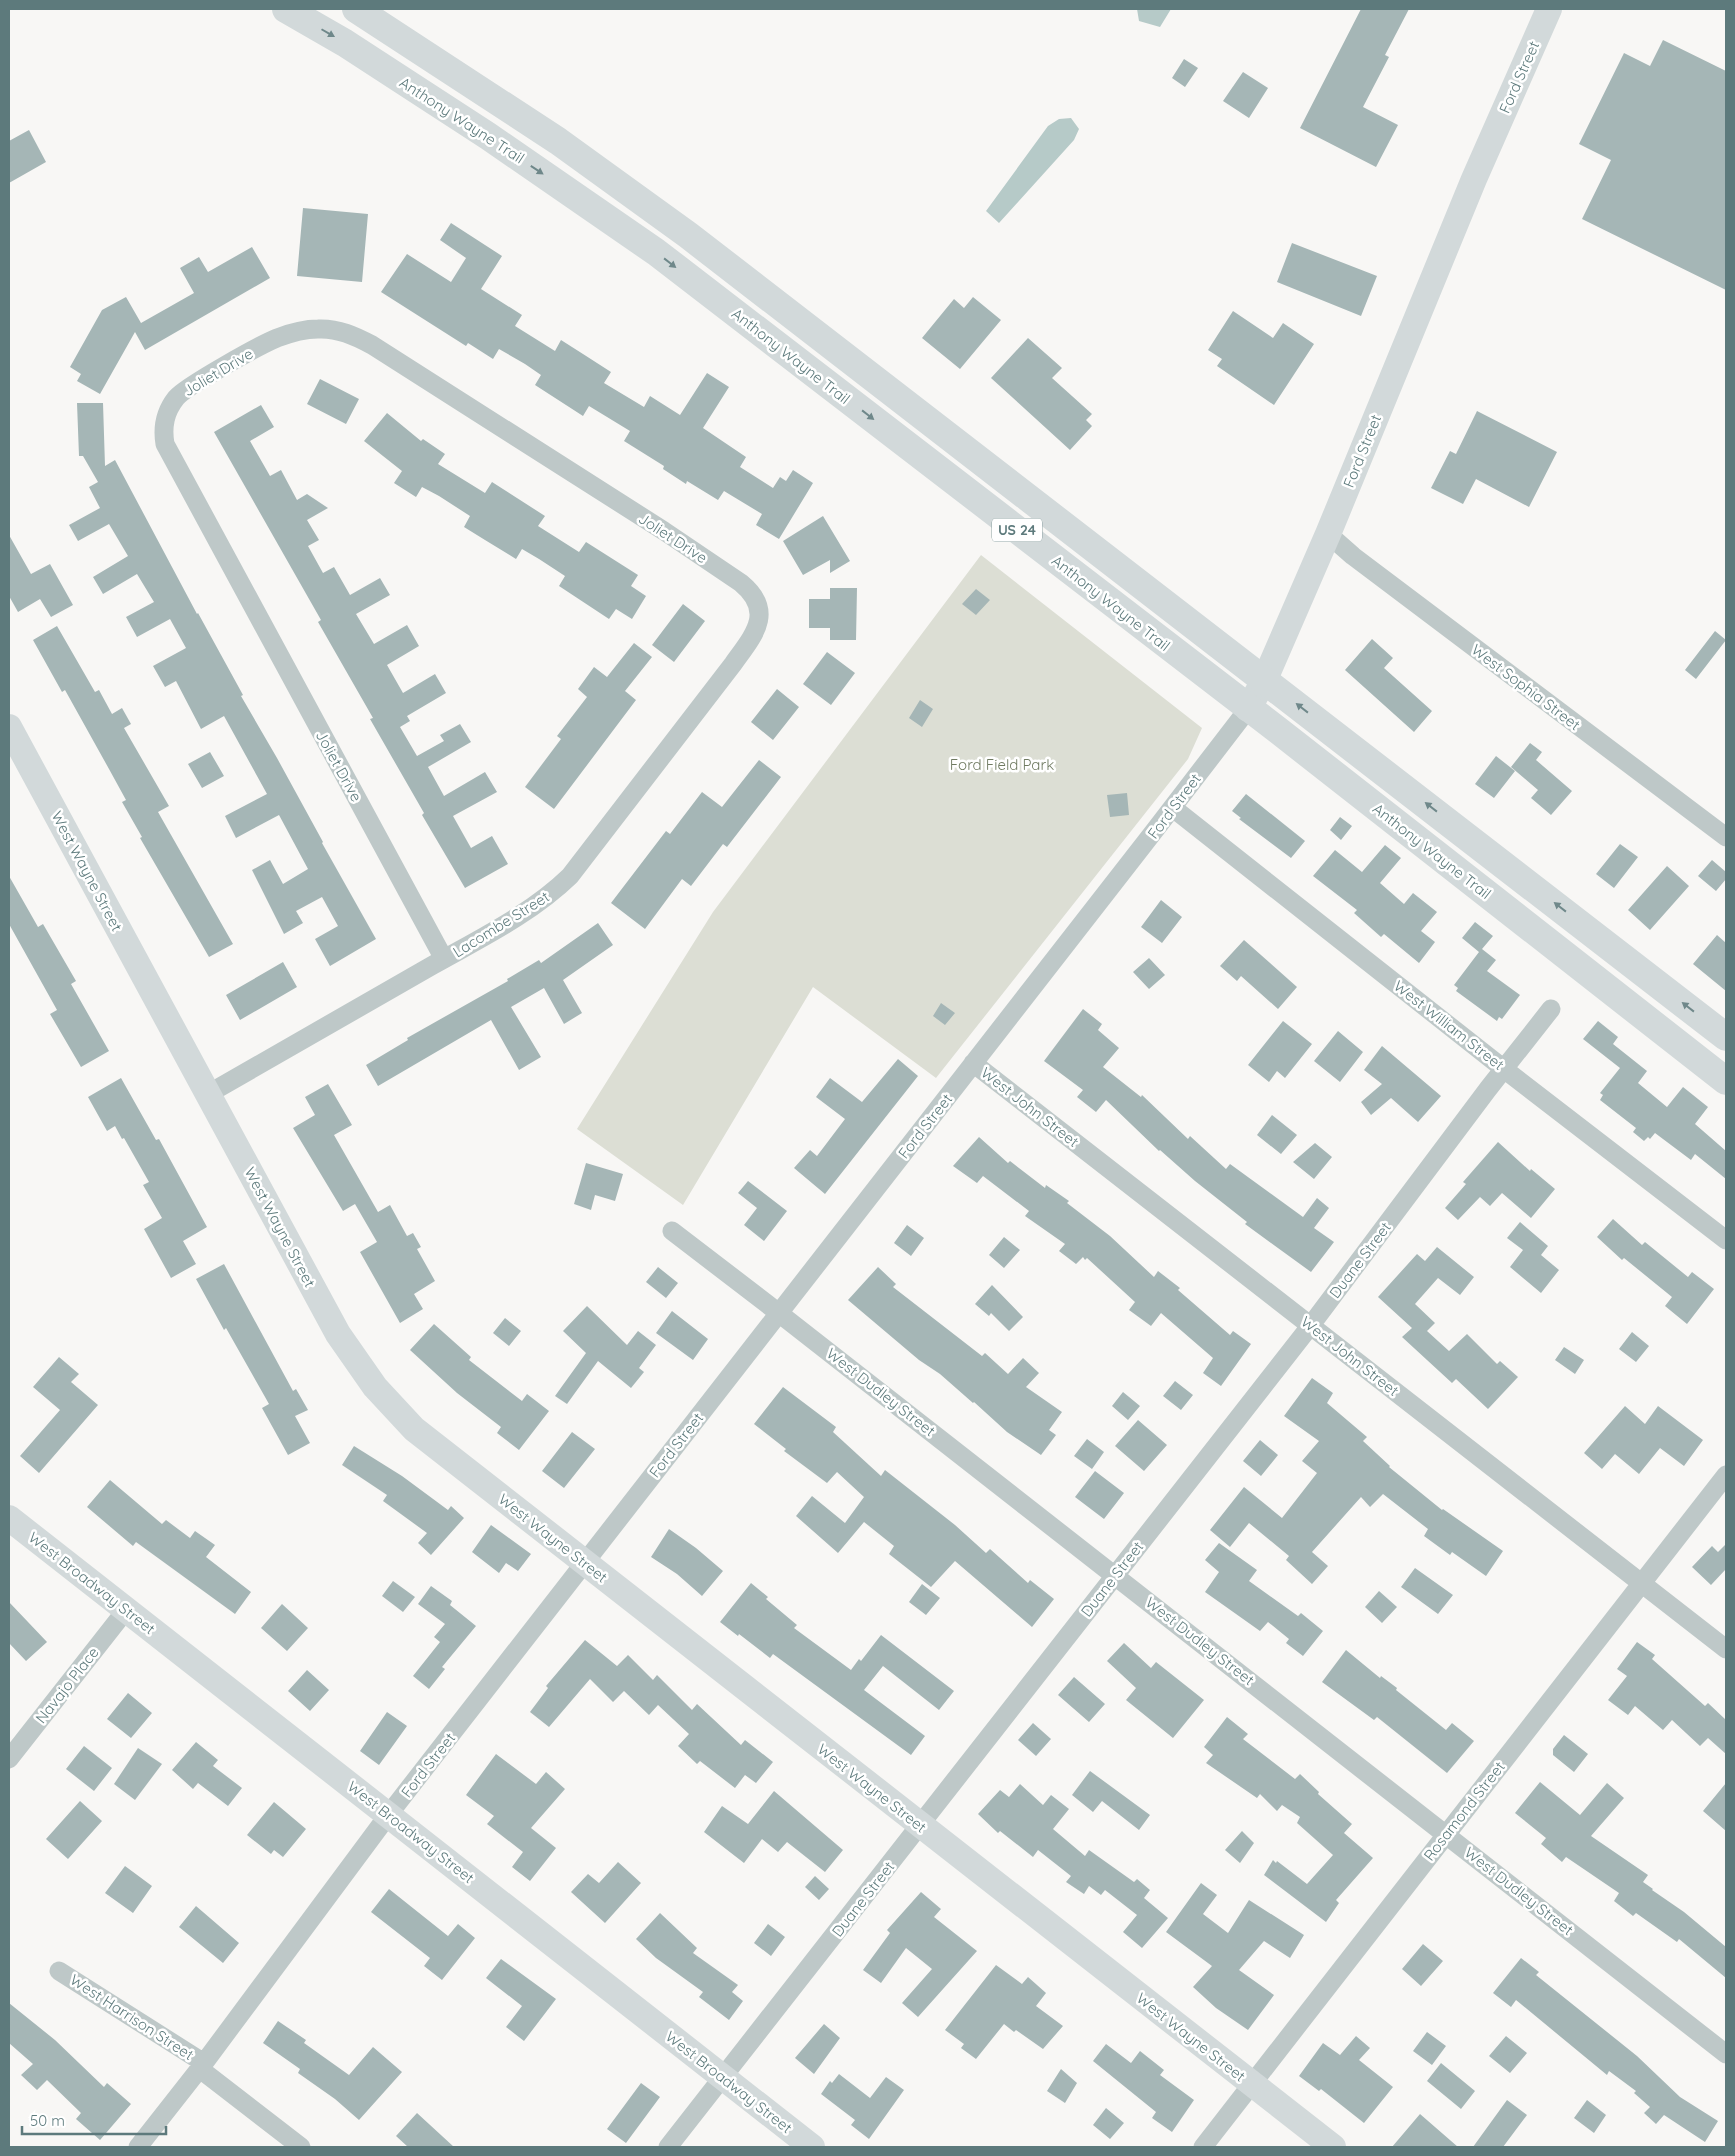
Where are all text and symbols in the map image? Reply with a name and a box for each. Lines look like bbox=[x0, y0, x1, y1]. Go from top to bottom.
one-way arrow bbox=[321, 29, 334, 38]
street label: Ford Street bbox=[1495, 38, 1543, 116]
street label: Anthony Wayne Trail bbox=[396, 73, 528, 167]
one-way arrow bbox=[530, 165, 544, 175]
one-way arrow bbox=[664, 257, 677, 268]
street label: Anthony Wayne Trail bbox=[728, 304, 854, 408]
street label: Joliet Drive bbox=[180, 344, 256, 400]
one-way arrow bbox=[861, 410, 874, 421]
street label: Ford Street bbox=[1339, 412, 1385, 490]
street label: Joliet Drive bbox=[635, 509, 711, 567]
road number: US 24 bbox=[992, 518, 1042, 542]
street label: Anthony Wayne Trail bbox=[1048, 551, 1174, 655]
street label: West Sophia Street bbox=[1468, 640, 1584, 734]
one-way arrow bbox=[1296, 703, 1309, 714]
street label: Joliet Drive bbox=[312, 727, 366, 805]
park label: Ford Field Park bbox=[950, 755, 1054, 774]
street label: Ford Street bbox=[1143, 770, 1205, 842]
street label: Anthony Wayne Trail bbox=[1369, 799, 1495, 903]
one-way arrow bbox=[1425, 802, 1438, 813]
street label: West Wayne Street bbox=[47, 808, 127, 934]
street label: Lacombe Street bbox=[449, 887, 553, 961]
one-way arrow bbox=[1554, 901, 1567, 912]
street label: West William Street bbox=[1390, 976, 1508, 1074]
one-way arrow bbox=[1682, 1001, 1695, 1012]
street label: West John Street bbox=[977, 1063, 1083, 1151]
street label: Ford Street bbox=[894, 1090, 956, 1162]
street label: West Wayne Street bbox=[240, 1164, 320, 1290]
street label: Duane Street bbox=[1325, 1218, 1395, 1302]
street label: West John Street bbox=[1297, 1312, 1403, 1400]
street label: West Dudley Street bbox=[823, 1344, 939, 1440]
street label: Ford Street bbox=[645, 1409, 707, 1481]
street label: West Wayne Street bbox=[495, 1490, 611, 1586]
street label: West Broadway Street bbox=[25, 1528, 159, 1638]
street label: Duane Street bbox=[1077, 1537, 1147, 1621]
street label: West Dudley Street bbox=[1142, 1593, 1258, 1689]
street label: Navajo Place bbox=[31, 1643, 103, 1727]
street label: Ford Street bbox=[397, 1729, 459, 1801]
street label: West Wayne Street bbox=[814, 1740, 930, 1836]
street label: Rosamond Street bbox=[1419, 1758, 1509, 1864]
street label: West Broadway Street bbox=[344, 1777, 478, 1887]
street label: West Dudley Street bbox=[1461, 1843, 1577, 1939]
street label: Duane Street bbox=[828, 1857, 898, 1941]
street label: West Harrison Street bbox=[67, 1970, 197, 2064]
street label: West Wayne Street bbox=[1133, 1989, 1249, 2085]
street label: West Broadway Street bbox=[662, 2027, 796, 2137]
scale bar bbox=[22, 2104, 166, 2136]
text: 50 m bbox=[30, 2111, 65, 2130]

